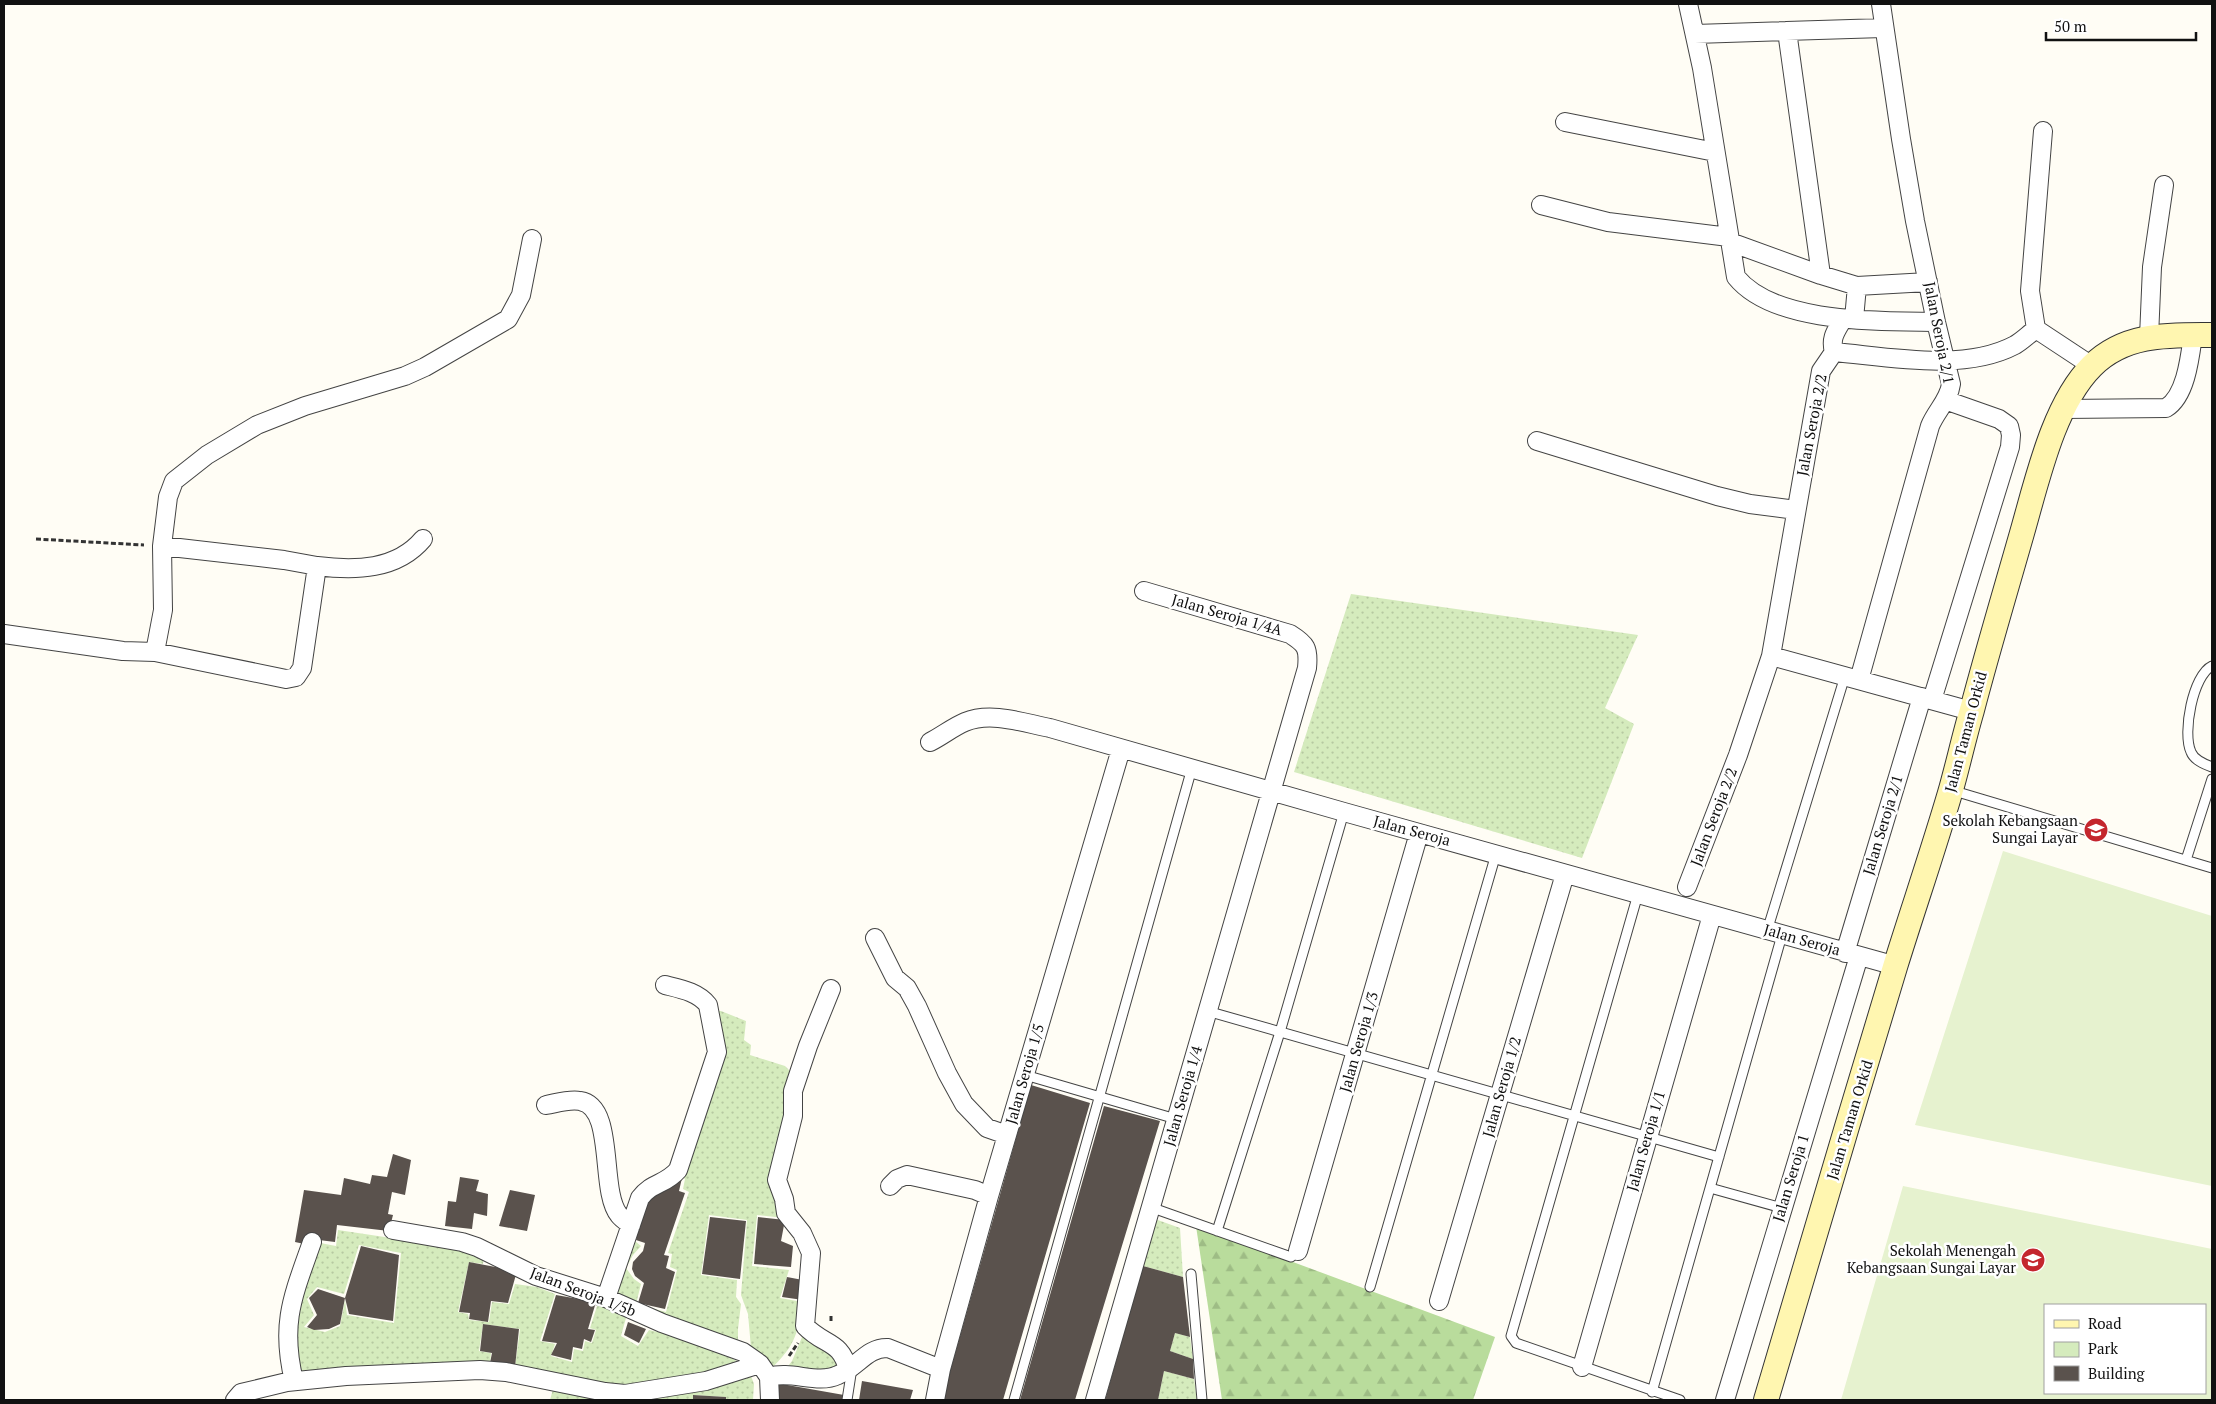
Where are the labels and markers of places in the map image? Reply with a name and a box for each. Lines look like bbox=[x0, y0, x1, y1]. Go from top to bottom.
place label: Sekolah Kebangsaan Sungai Layar bbox=[1942, 810, 2078, 847]
school or university icon: Sekolah Kebangsaan Sungai Layar bbox=[2083, 817, 2109, 843]
place label: Sekolah Menengah Kebangsaan Sungai Layar bbox=[1847, 1240, 2016, 1277]
school or university icon: Sekolah Menengah Kebangsaan Sungai Layar bbox=[2020, 1247, 2046, 1273]

